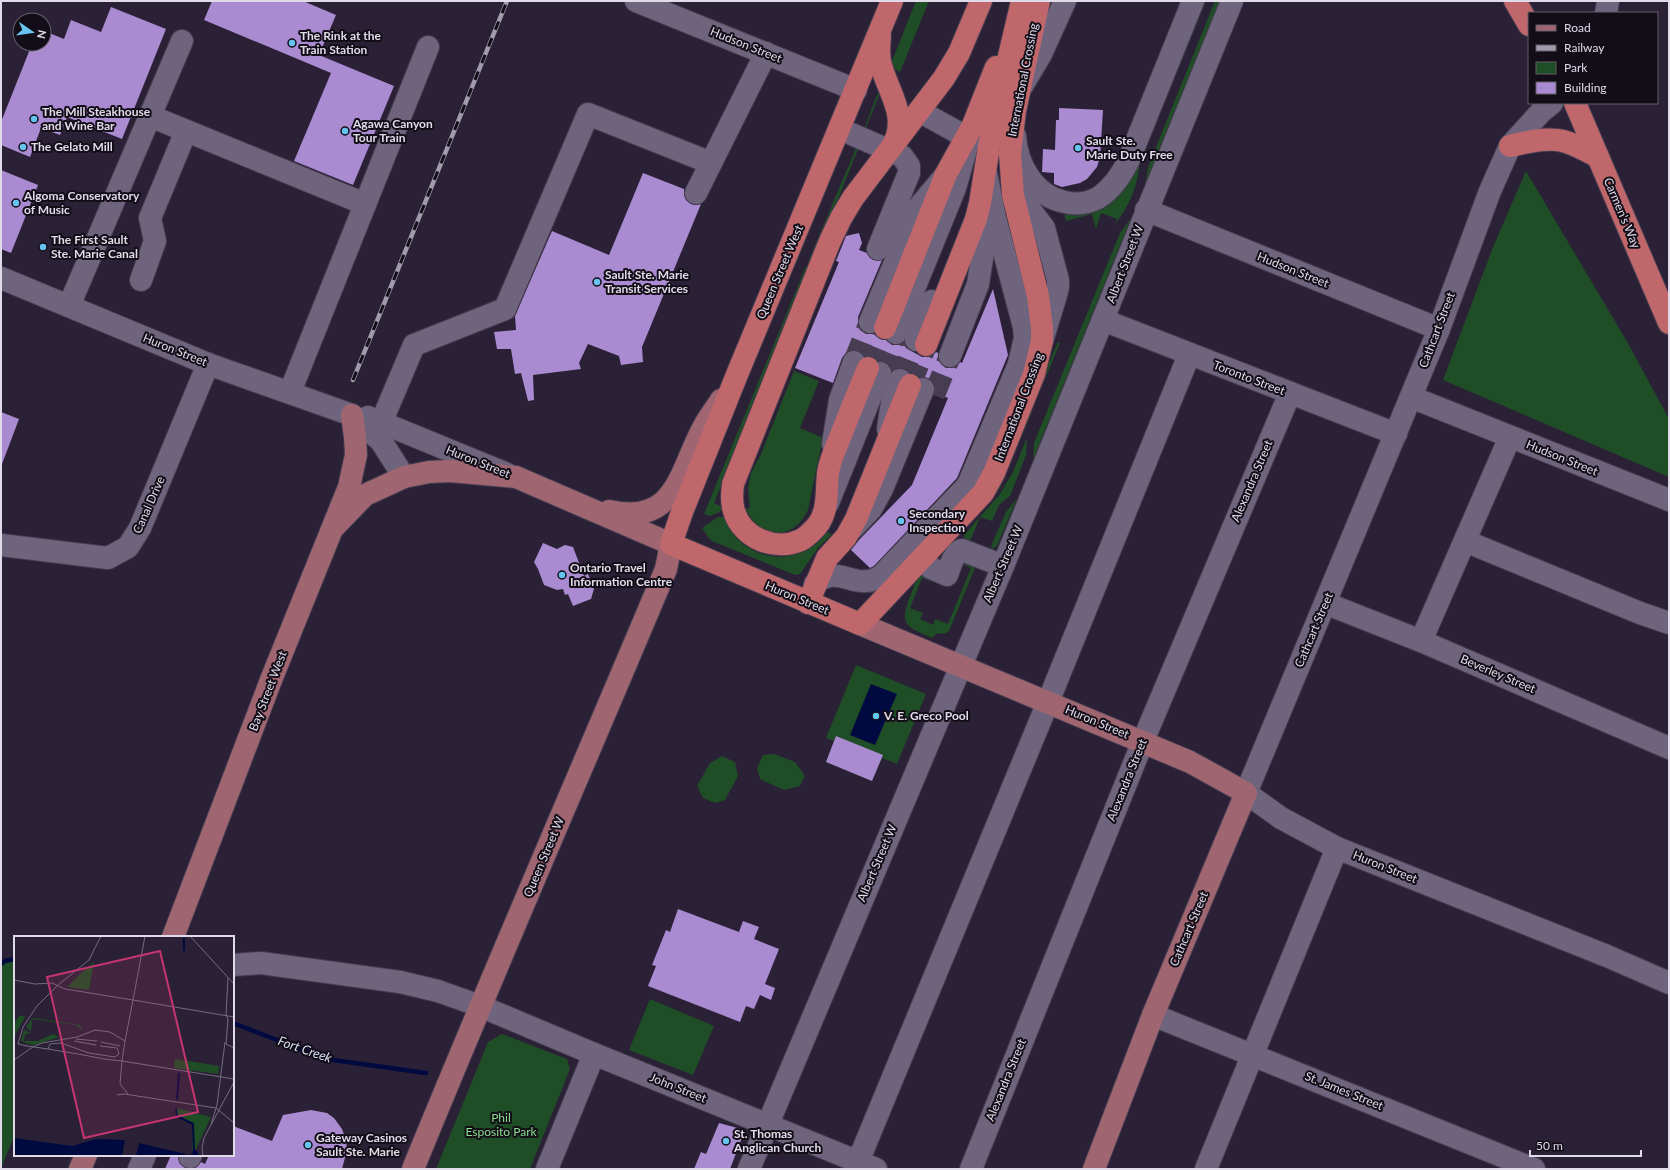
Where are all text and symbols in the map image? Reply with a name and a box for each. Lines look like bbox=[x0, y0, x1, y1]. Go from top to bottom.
north arrow bbox=[12, 12, 52, 52]
legend bbox=[1528, 12, 1658, 104]
text: Road bbox=[1564, 20, 1591, 35]
street label: International Crossing bbox=[1004, 22, 1041, 138]
street label: Hudson Street bbox=[708, 23, 785, 66]
place label: The Rink at the Train Station bbox=[300, 28, 382, 57]
text: N bbox=[35, 29, 50, 40]
marker: The Rink at the Train Station bbox=[287, 38, 297, 48]
text: Railway bbox=[1564, 40, 1605, 55]
text: Park bbox=[1564, 60, 1588, 75]
text: Building bbox=[1564, 80, 1607, 95]
place label: The Mill Steakhouse and Wine Bar bbox=[42, 104, 151, 133]
marker: The Mill Steakhouse and Wine Bar bbox=[29, 114, 39, 124]
place label: Agawa Canyon Tour Train bbox=[352, 116, 433, 145]
marker: Agawa Canyon Tour Train bbox=[340, 126, 350, 136]
place label: Sault Ste. Marie Duty Free bbox=[1086, 133, 1173, 162]
place label: The Gelato Mill bbox=[31, 139, 113, 154]
marker: The Gelato Mill bbox=[18, 142, 28, 152]
marker: Sault Ste. Marie Duty Free bbox=[1073, 143, 1083, 153]
street label: Carmen's Way bbox=[1601, 175, 1644, 251]
place label: Algoma Conservatory of Music bbox=[23, 188, 140, 217]
marker: Algoma Conservatory of Music bbox=[11, 198, 21, 208]
street label: Queen Street West bbox=[753, 222, 806, 321]
street label: Albert Street W bbox=[1103, 222, 1147, 305]
place label: The First Sault Ste. Marie Canal bbox=[51, 232, 138, 261]
marker: The First Sault Ste. Marie Canal bbox=[38, 242, 48, 252]
street label: Hudson Street bbox=[1255, 248, 1332, 291]
place label: Sault Ste. Marie Transit Services bbox=[605, 267, 689, 296]
marker: Sault Ste. Marie Transit Services bbox=[592, 277, 602, 287]
street label: Cathcart Street bbox=[1415, 289, 1458, 370]
street label: Huron Street bbox=[141, 330, 210, 369]
street label: International Crossing bbox=[991, 350, 1046, 463]
street label: Toronto Street bbox=[1211, 357, 1288, 398]
street label: Hudson Street bbox=[1524, 436, 1601, 479]
street label: Alexandra Street bbox=[1228, 437, 1276, 524]
street label: Huron Street bbox=[444, 442, 513, 481]
street label: Canal Drive bbox=[129, 474, 168, 536]
place label: Secondary Inspection bbox=[909, 506, 966, 535]
marker: Secondary Inspection bbox=[896, 516, 906, 526]
street label: Albert Street W bbox=[979, 522, 1026, 605]
place label: Ontario Travel Information Centre bbox=[570, 560, 673, 589]
marker: Ontario Travel Information Centre bbox=[557, 570, 567, 580]
street label: Huron Street bbox=[763, 577, 832, 618]
street label: Cathcart Street bbox=[1291, 589, 1336, 670]
street label: Bay Street West bbox=[245, 648, 290, 733]
street label: Beverley Street bbox=[1458, 651, 1539, 696]
street label: Huron Street bbox=[1063, 701, 1132, 742]
place label: V. E. Greco Pool bbox=[883, 708, 969, 723]
marker: V. E. Greco Pool bbox=[871, 711, 881, 721]
street label: Alexandra Street bbox=[1103, 736, 1150, 823]
street label: Queen Street W bbox=[520, 814, 567, 899]
street label: Albert Street W bbox=[853, 821, 900, 904]
street label: Huron Street bbox=[1351, 847, 1420, 886]
street label: Cathcart Street bbox=[1166, 888, 1211, 969]
inset map bbox=[14, 936, 234, 1156]
water label: Fort Creek bbox=[276, 1032, 335, 1066]
street label: Alexandra Street bbox=[982, 1036, 1029, 1123]
street label: St. James Street bbox=[1303, 1068, 1386, 1113]
street label: John Street bbox=[648, 1069, 709, 1106]
park label: Phil Esposito Park bbox=[465, 1110, 538, 1139]
place label: St. Thomas Anglican Church bbox=[733, 1126, 822, 1155]
place label: Gateway Casinos Sault Ste. Marie bbox=[316, 1130, 407, 1159]
scale bar bbox=[1530, 1132, 1641, 1158]
marker: St. Thomas Anglican Church bbox=[721, 1136, 731, 1146]
text: 50 m bbox=[1536, 1138, 1563, 1153]
marker: Gateway Casinos Sault Ste. Marie bbox=[303, 1140, 313, 1150]

